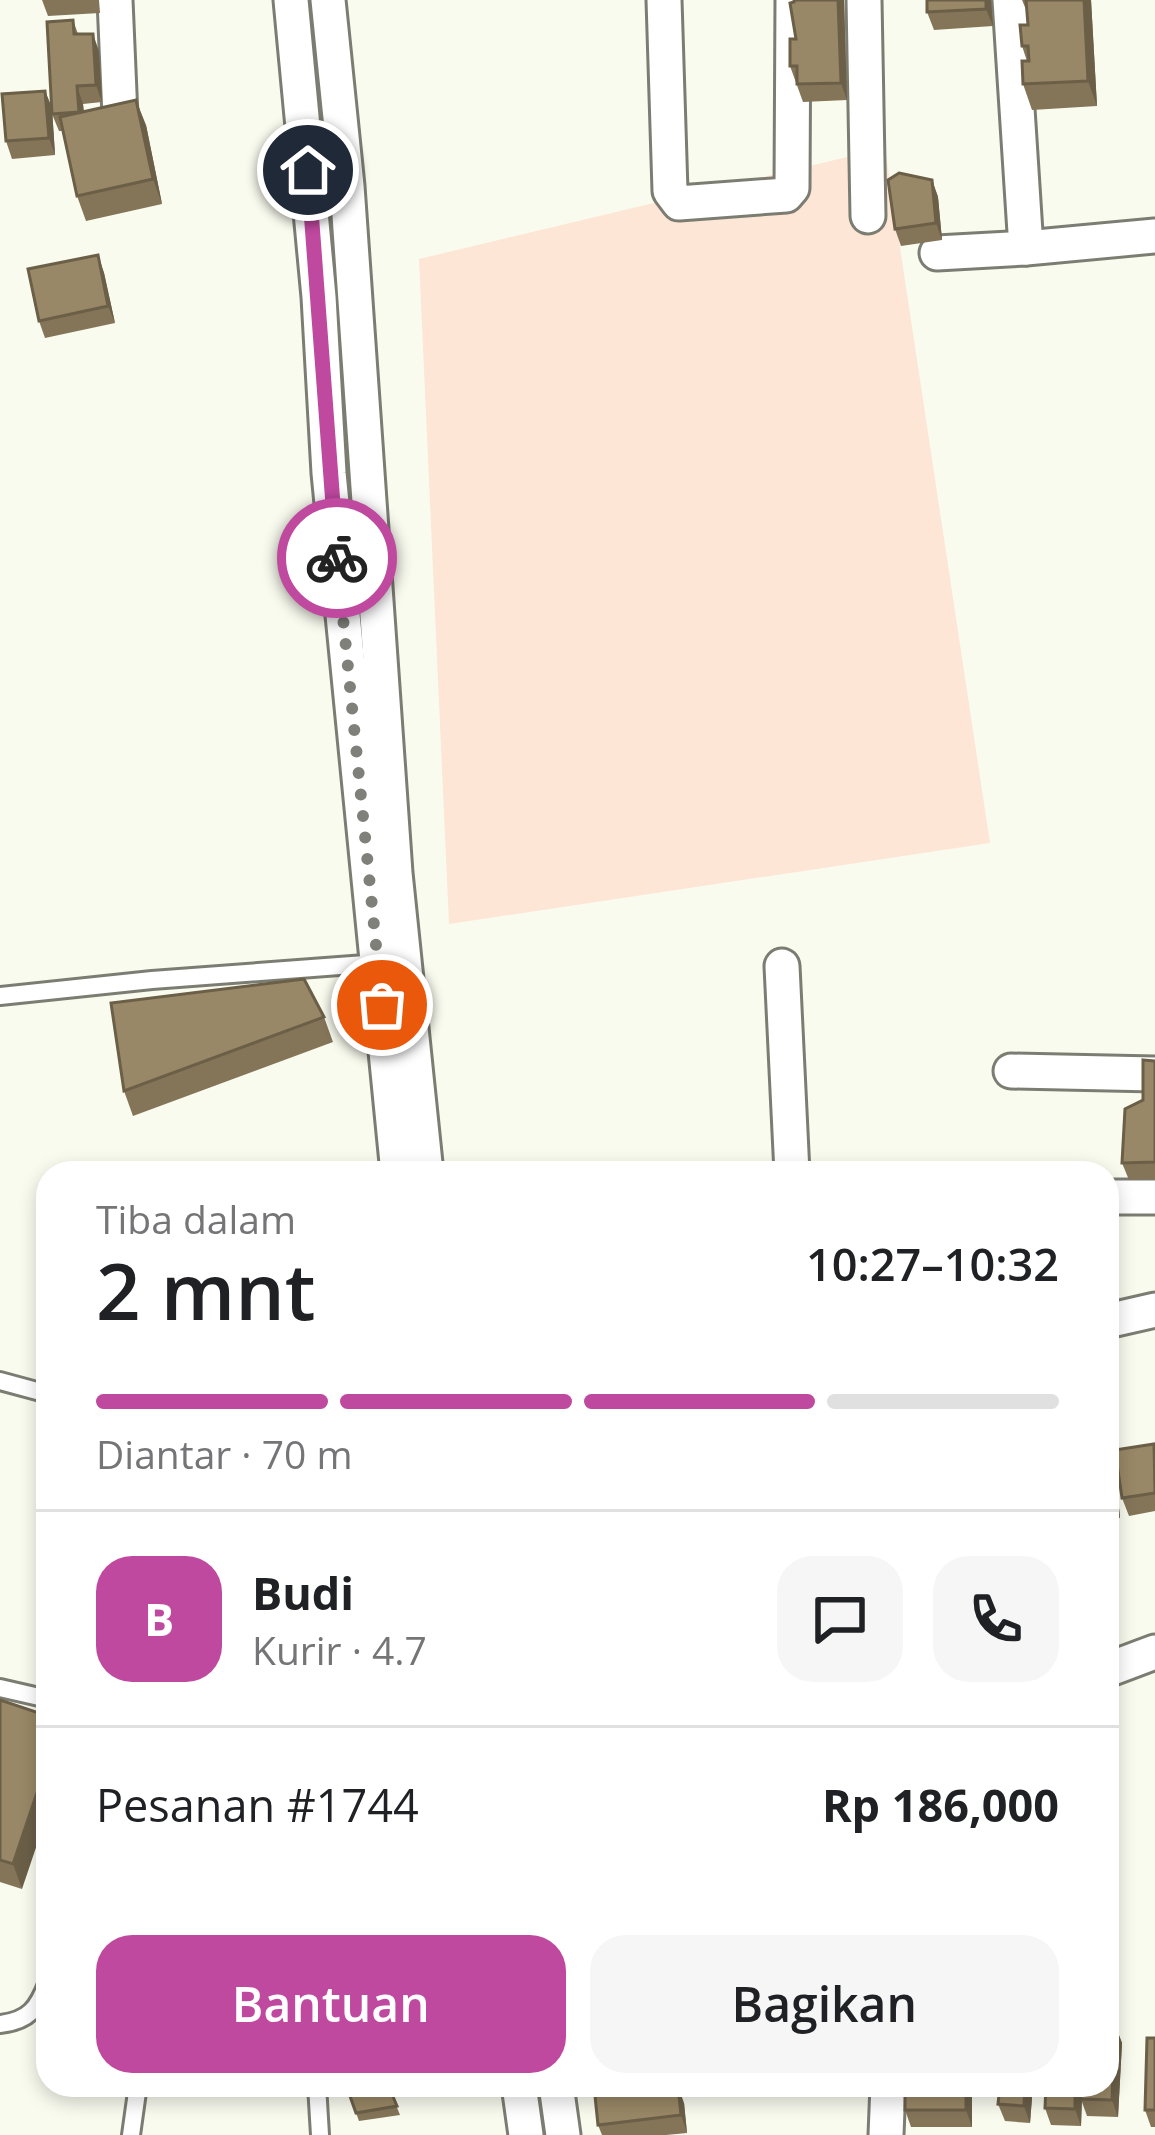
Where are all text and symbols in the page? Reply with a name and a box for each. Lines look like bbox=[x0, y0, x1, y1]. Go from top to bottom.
pin bbox=[257, 119, 359, 221]
icon: home bbox=[275, 137, 341, 203]
courier bbox=[277, 498, 397, 618]
icon: bike bbox=[304, 525, 370, 591]
pin bbox=[331, 954, 433, 1056]
icon: bag bbox=[349, 972, 415, 1038]
text: Tiba dalam bbox=[96, 1192, 296, 1245]
text: 10:27–10:32 bbox=[806, 1233, 1059, 1294]
text: 2 mnt bbox=[96, 1237, 316, 1343]
text: Diantar · 70 m bbox=[96, 1427, 353, 1480]
button: chat bbox=[777, 1556, 903, 1682]
button: phone bbox=[933, 1556, 1059, 1682]
text: Budi bbox=[252, 1562, 354, 1623]
text: B bbox=[144, 1588, 174, 1649]
text: Kurir · 4.7 bbox=[252, 1623, 427, 1676]
text: Pesanan #1744 bbox=[96, 1774, 419, 1835]
text: Rp 186,000 bbox=[822, 1774, 1059, 1835]
button: Bantuan bbox=[96, 1935, 566, 2073]
button: Bagikan bbox=[590, 1935, 1059, 2073]

